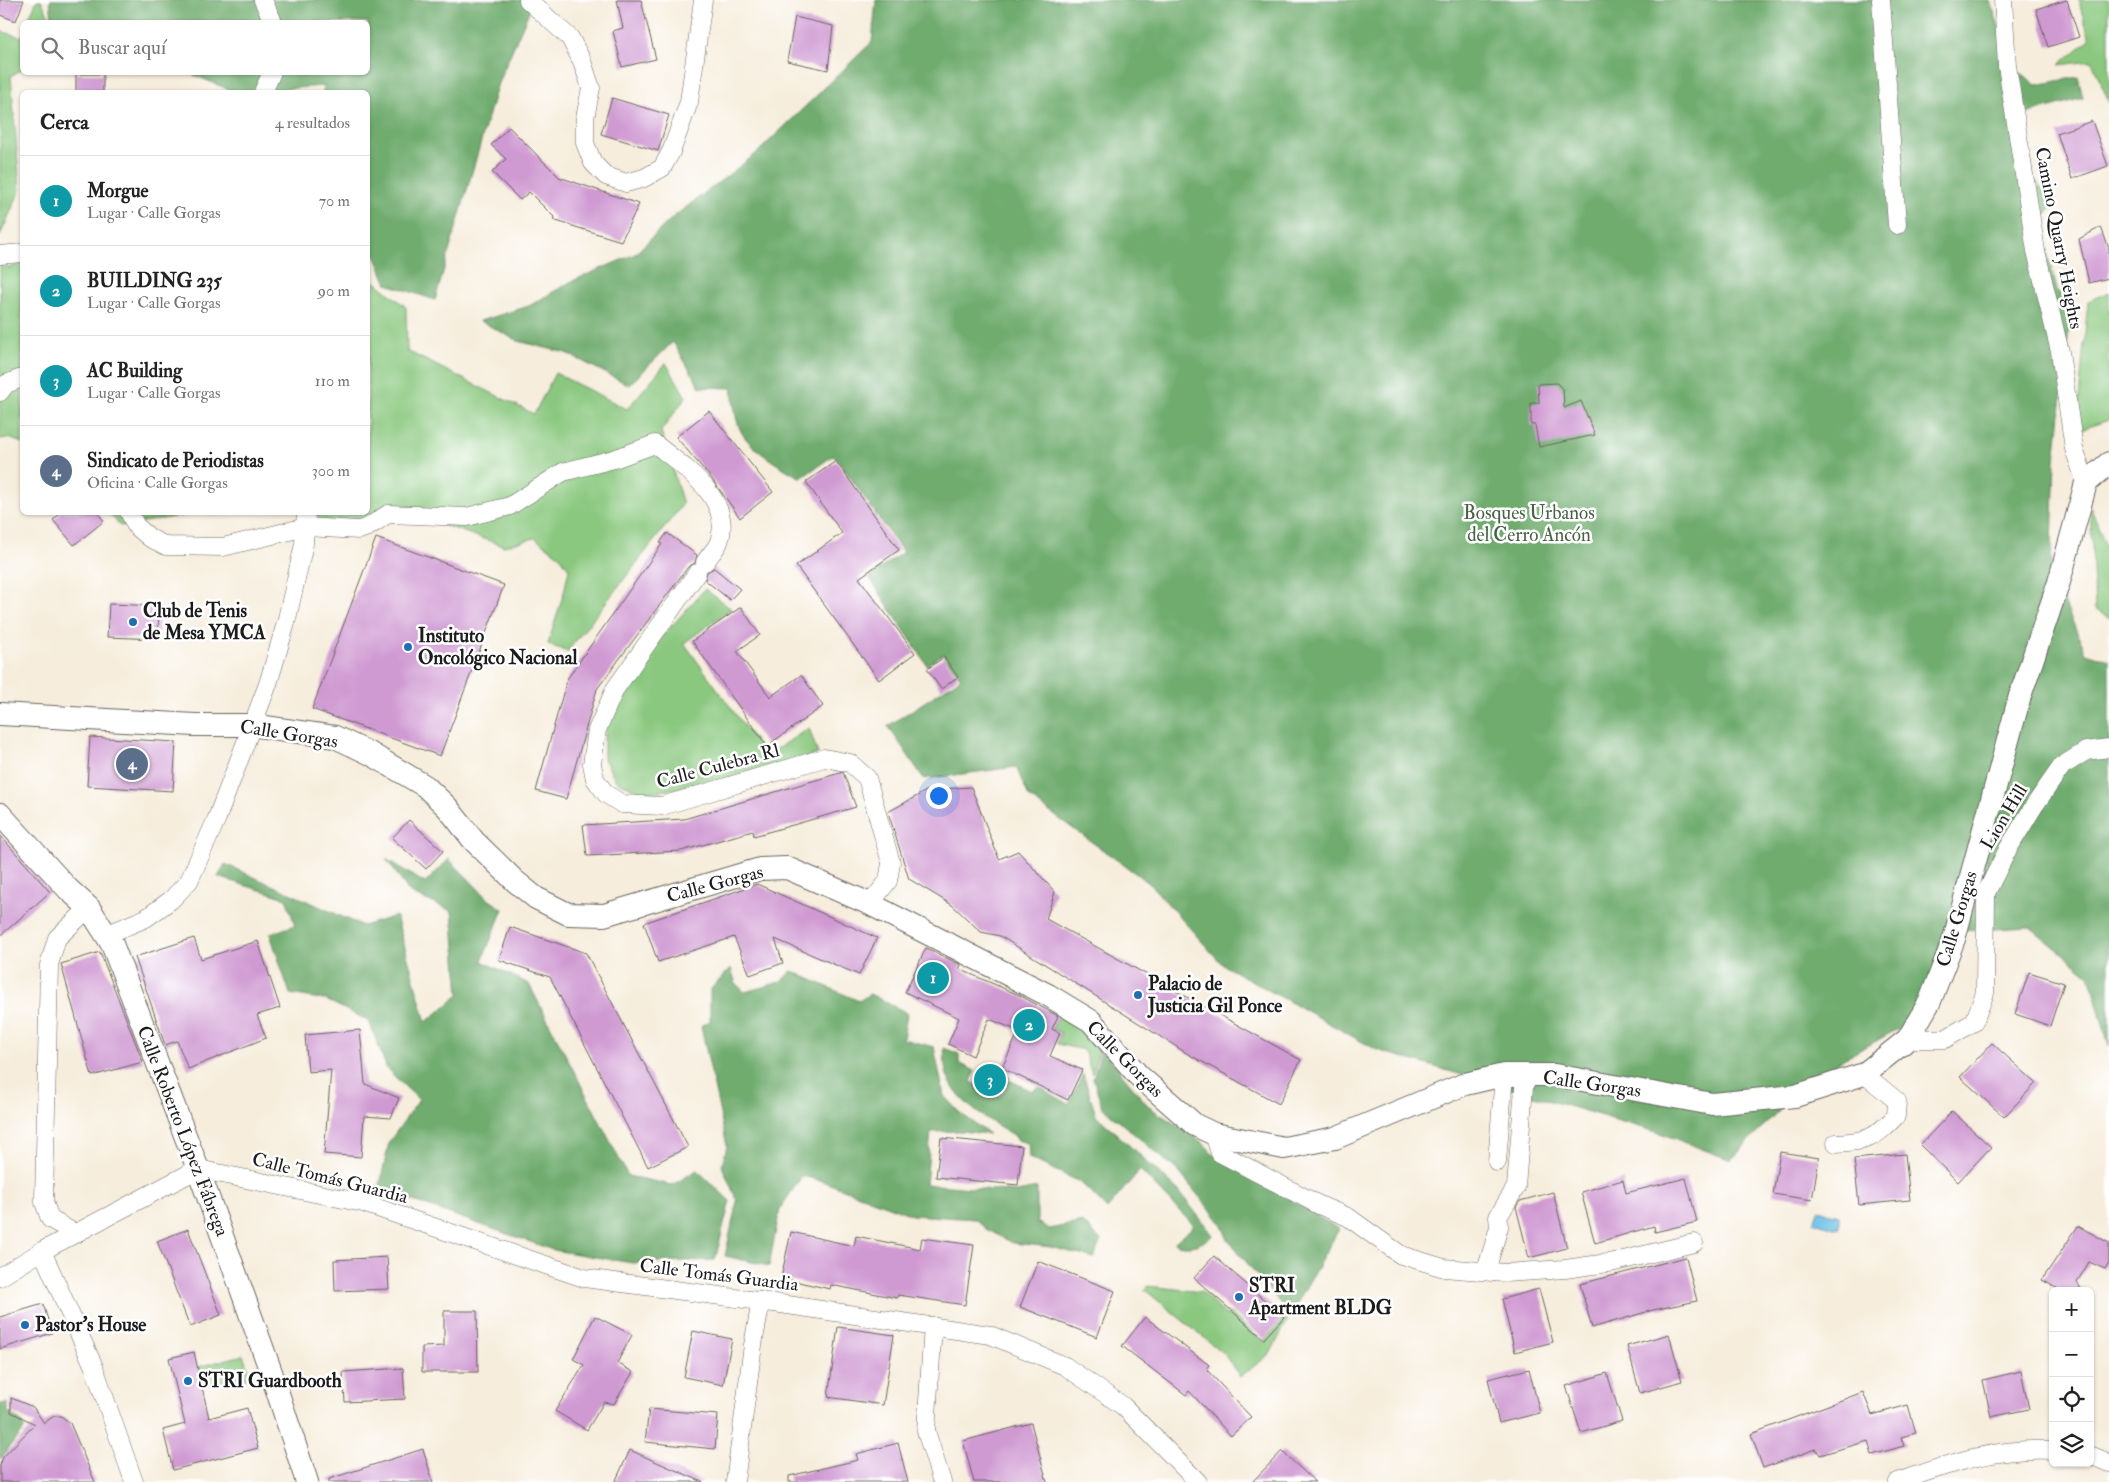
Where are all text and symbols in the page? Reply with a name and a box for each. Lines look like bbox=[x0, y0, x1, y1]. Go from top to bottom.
search box bbox=[20, 20, 370, 75]
icon: search bbox=[38, 34, 66, 62]
text: Buscar aquí bbox=[78, 36, 166, 60]
text: Cerca bbox=[40, 109, 89, 136]
text: 4 resultados bbox=[275, 113, 350, 133]
street label: Camino Quarry Heights bbox=[2030, 145, 2088, 331]
text: Morgue bbox=[87, 179, 148, 203]
text: 1 bbox=[53, 191, 59, 211]
text: 70 m bbox=[319, 191, 350, 211]
text: Lugar · Calle Gorgas bbox=[87, 203, 221, 223]
text: BUILDING 235 bbox=[87, 269, 222, 293]
text: 2 bbox=[52, 281, 60, 301]
text: 90 m bbox=[318, 281, 350, 301]
text: Lugar · Calle Gorgas bbox=[87, 293, 221, 313]
text: AC Building bbox=[87, 359, 182, 383]
text: 3 bbox=[53, 371, 59, 391]
text: 110 m bbox=[315, 371, 350, 391]
text: Lugar · Calle Gorgas bbox=[87, 383, 221, 403]
text: Sindicato de Periodistas bbox=[87, 449, 264, 473]
text: 4 bbox=[52, 461, 60, 481]
text: 300 m bbox=[312, 461, 350, 481]
text: Oficina · Calle Gorgas bbox=[87, 473, 228, 493]
park label: Bosques Urbanos del Cerro Ancón bbox=[1463, 501, 1595, 547]
place label: Club de Tenis de Mesa YMCA bbox=[143, 599, 267, 645]
marker: Club de Tenis de Mesa YMCA bbox=[127, 616, 139, 628]
place label: Instituto Oncológico Nacional bbox=[418, 624, 578, 671]
marker: Instituto Oncológico Nacional bbox=[402, 641, 414, 653]
street label: Calle Gorgas bbox=[238, 714, 340, 754]
street label: Calle Culebra Rl bbox=[654, 738, 782, 794]
pin: 4 bbox=[116, 745, 148, 783]
street label: Lion Hill bbox=[1975, 780, 2033, 854]
your location bbox=[926, 783, 952, 809]
street label: Calle Gorgas bbox=[664, 860, 766, 908]
street label: Calle Gorgas bbox=[1931, 868, 1983, 970]
pin: 1 bbox=[917, 959, 949, 997]
place label: Palacio de Justicia Gil Ponce bbox=[1147, 972, 1282, 1018]
marker: Palacio de Justicia Gil Ponce bbox=[1132, 989, 1144, 1001]
pin: 2 bbox=[1013, 1006, 1045, 1044]
street label: Calle Gorgas bbox=[1081, 1015, 1169, 1103]
street label: Calle Roberto López Fábrega bbox=[131, 1022, 234, 1240]
pin: 3 bbox=[974, 1061, 1006, 1099]
street label: Calle Gorgas bbox=[1541, 1065, 1643, 1103]
street label: Calle Tomás Guardia bbox=[250, 1147, 411, 1209]
street label: Calle Tomás Guardia bbox=[638, 1253, 800, 1297]
place label: STRI Apartment BLDG bbox=[1248, 1274, 1392, 1321]
map controls bbox=[2049, 1287, 2094, 1467]
button: + bbox=[2049, 1287, 2094, 1332]
marker: STRI Apartment BLDG bbox=[1233, 1291, 1245, 1303]
place label: Pastor's House bbox=[35, 1313, 146, 1337]
marker: Pastor's House bbox=[19, 1319, 31, 1331]
button: − bbox=[2049, 1332, 2094, 1377]
place label: STRI Guardbooth bbox=[198, 1369, 342, 1393]
marker: STRI Guardbooth bbox=[182, 1375, 194, 1387]
button: locate bbox=[2049, 1377, 2094, 1422]
button: layers bbox=[2049, 1422, 2094, 1467]

